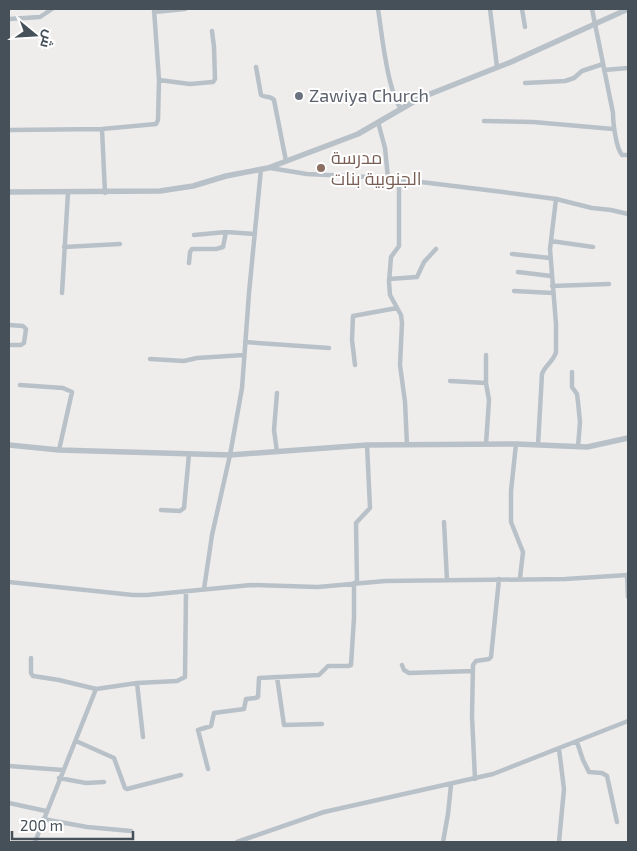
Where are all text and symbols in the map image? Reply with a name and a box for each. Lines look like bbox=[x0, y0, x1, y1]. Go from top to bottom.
north arrow bbox=[10, 10, 60, 60]
text: ش bbox=[36, 28, 59, 50]
place label: Zawiya Church bbox=[309, 84, 429, 106]
marker: Zawiya Church bbox=[293, 90, 305, 102]
place label: مدرسة الجنوبية بنات bbox=[331, 146, 422, 190]
marker: مدرسة الجنوبية بنات bbox=[315, 162, 327, 174]
scale bar bbox=[12, 808, 134, 840]
text: 200 m bbox=[20, 816, 63, 834]

